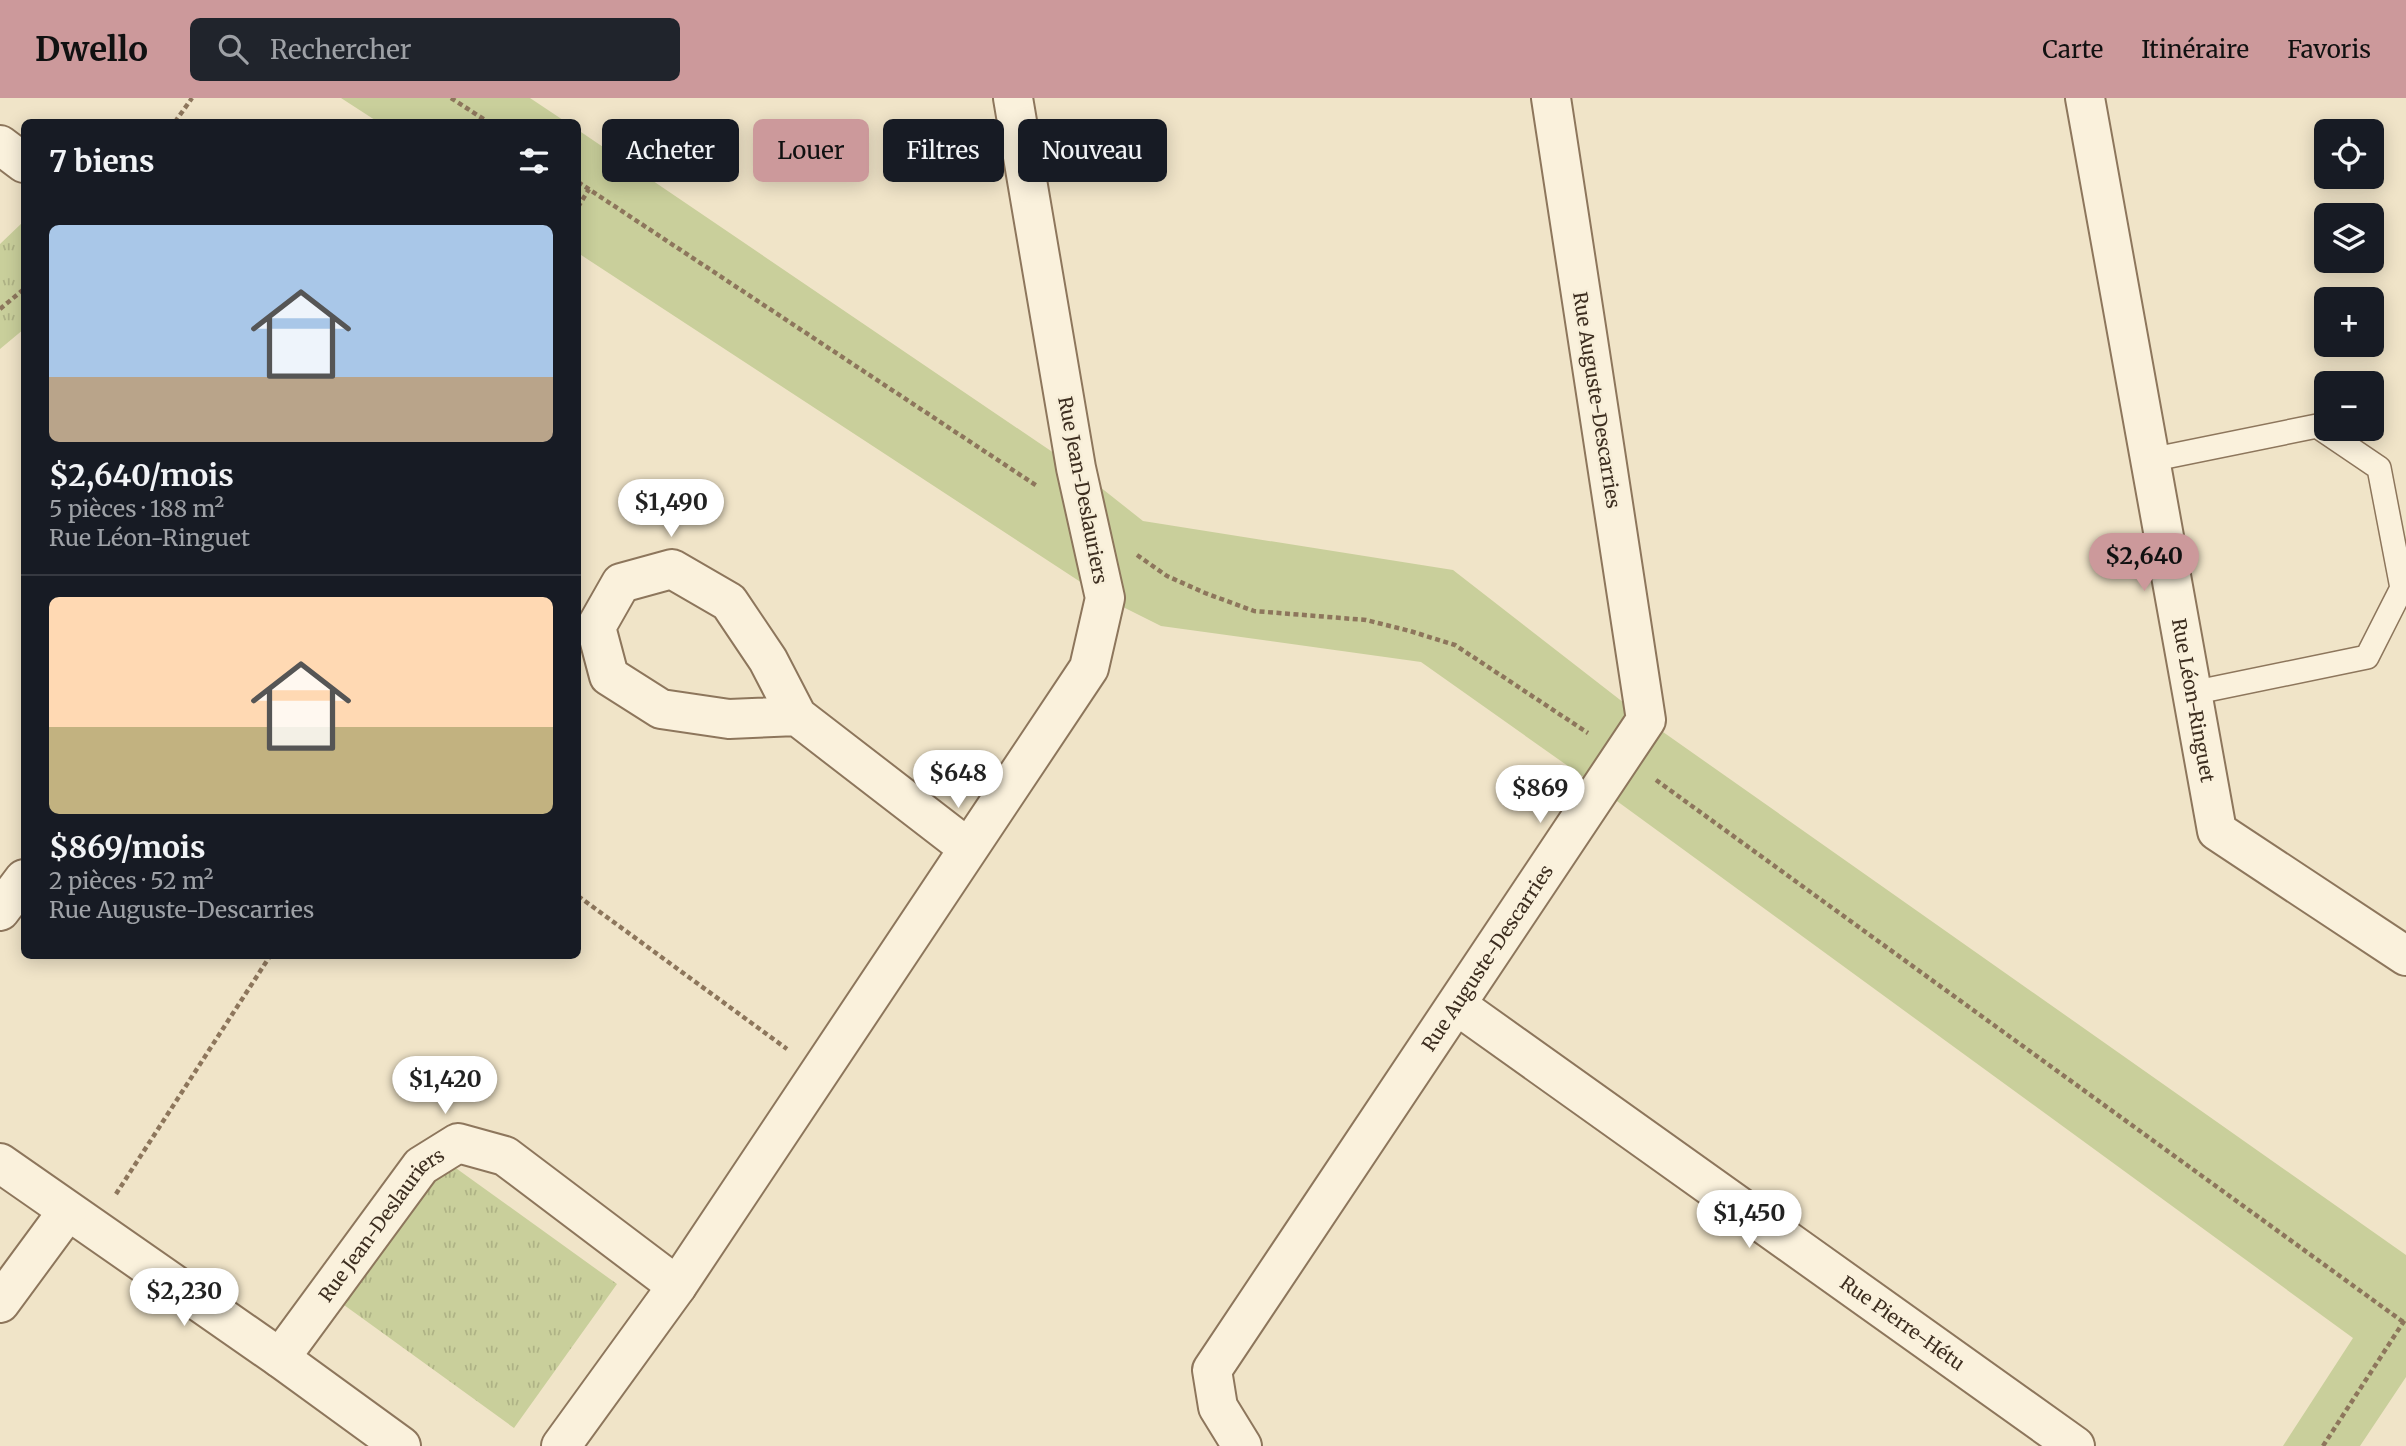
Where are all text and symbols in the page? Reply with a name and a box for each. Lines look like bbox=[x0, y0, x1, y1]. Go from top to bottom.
search box bbox=[190, 18, 680, 81]
text: Dwello bbox=[35, 29, 148, 70]
icon: search bbox=[214, 30, 252, 68]
text: Rechercher bbox=[270, 33, 411, 66]
text: Carte bbox=[2042, 34, 2103, 65]
text: Itinéraire bbox=[2141, 34, 2249, 65]
text: Favoris bbox=[2287, 34, 2371, 65]
chip: Acheter bbox=[602, 119, 739, 182]
chip: Louer bbox=[753, 119, 869, 182]
chip: Filtres bbox=[883, 119, 1004, 182]
chip: Nouveau bbox=[1018, 119, 1167, 182]
map controls bbox=[2314, 119, 2384, 441]
button: locate bbox=[2314, 119, 2384, 189]
text: 7 biens bbox=[49, 142, 155, 180]
icon: filters bbox=[515, 142, 553, 180]
button: layers bbox=[2314, 203, 2384, 273]
icon: home bbox=[238, 271, 364, 397]
button: + bbox=[2314, 287, 2384, 357]
street label: Rue Auguste-Descarries bbox=[1568, 290, 1626, 510]
button: − bbox=[2314, 371, 2384, 441]
street label: Rue Jean-Deslauriers bbox=[1053, 394, 1113, 586]
text: $2,640/mois bbox=[49, 456, 234, 494]
pin: $1,490 bbox=[614, 480, 728, 539]
text: $1,490 bbox=[634, 487, 708, 516]
text: 5 pièces · 188 m² bbox=[49, 494, 224, 523]
text: Rue Léon-Ringuet bbox=[49, 523, 250, 552]
pin: $2,640 bbox=[2087, 533, 2201, 593]
text: $2,640 bbox=[2105, 541, 2183, 570]
street label: Rue Léon-Ringuet bbox=[2167, 616, 2220, 785]
icon: home bbox=[238, 643, 364, 769]
pin: $648 bbox=[917, 750, 999, 810]
text: $648 bbox=[929, 758, 987, 787]
pin: $869 bbox=[1499, 766, 1581, 825]
text: $869 bbox=[1512, 773, 1568, 802]
text: $869/mois bbox=[49, 828, 206, 866]
street label: Rue Auguste-Descarries bbox=[1416, 860, 1558, 1056]
text: 2 pièces · 52 m² bbox=[49, 866, 213, 895]
text: Rue Auguste-Descarries bbox=[49, 895, 314, 924]
pin: $1,420 bbox=[388, 1056, 502, 1116]
text: $1,420 bbox=[408, 1064, 482, 1093]
street label: Rue Jean-Deslauriers bbox=[313, 1143, 449, 1306]
pin: $1,450 bbox=[1692, 1190, 1806, 1250]
text: $1,450 bbox=[1713, 1198, 1785, 1227]
pin: $2,230 bbox=[127, 1268, 241, 1328]
street label: Rue Pierre-Hétu bbox=[1836, 1270, 1970, 1376]
text: $2,230 bbox=[146, 1276, 222, 1305]

